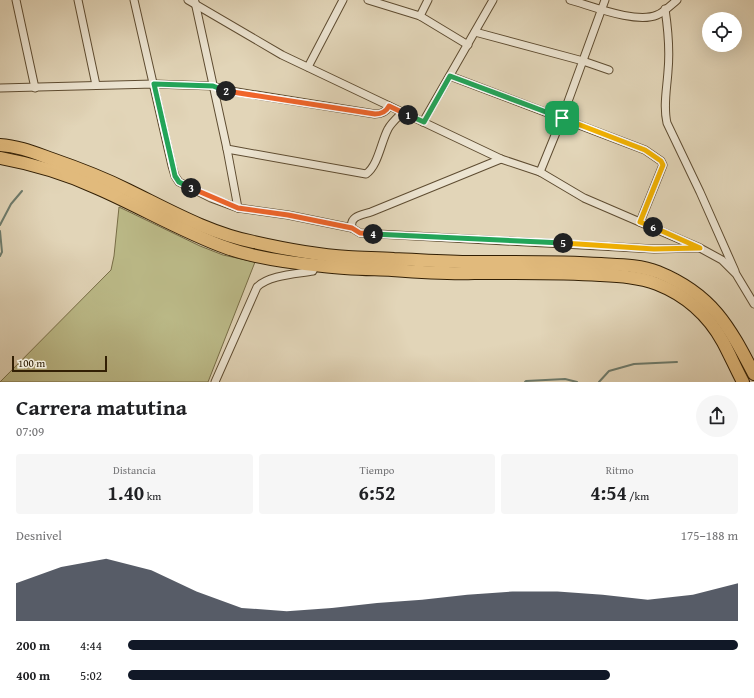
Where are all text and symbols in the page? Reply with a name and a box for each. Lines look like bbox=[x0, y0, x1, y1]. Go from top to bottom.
map controls bbox=[702, 12, 742, 52]
button: locate bbox=[702, 12, 742, 52]
pin: 2 bbox=[216, 81, 236, 101]
text: 2 bbox=[223, 83, 229, 99]
pin bbox=[545, 101, 579, 135]
pin: 1 bbox=[398, 105, 418, 125]
text: 1 bbox=[405, 107, 411, 123]
icon: arrive bbox=[551, 107, 573, 129]
pin: 3 bbox=[181, 178, 201, 198]
text: 3 bbox=[188, 180, 194, 196]
pin: 6 bbox=[643, 217, 663, 237]
text: 6 bbox=[650, 219, 656, 235]
pin: 4 bbox=[363, 224, 383, 244]
text: 4 bbox=[370, 226, 376, 242]
pin: 5 bbox=[553, 233, 573, 253]
text: 5 bbox=[560, 235, 566, 251]
scale bar bbox=[12, 354, 107, 373]
text: 100 m bbox=[18, 355, 45, 371]
text: Carrera matutina bbox=[16, 391, 187, 423]
button: share bbox=[696, 395, 738, 437]
text: 07:09 bbox=[16, 422, 44, 441]
text: Distancia bbox=[113, 462, 156, 478]
text: Tiempo bbox=[360, 462, 394, 478]
text: Ritmo bbox=[606, 462, 634, 478]
text: 1.40 bbox=[107, 478, 144, 507]
text: 6:52 bbox=[359, 478, 395, 507]
text: 4:54 bbox=[590, 478, 627, 507]
text: km bbox=[144, 488, 161, 504]
text: /km bbox=[627, 488, 649, 504]
text: Desnivel bbox=[16, 526, 62, 545]
text: 175–188 m bbox=[681, 526, 738, 545]
text: 200 m bbox=[16, 636, 50, 655]
text: 4:44 bbox=[80, 636, 102, 655]
text: 400 m bbox=[16, 666, 50, 685]
text: 5:02 bbox=[80, 666, 102, 685]

